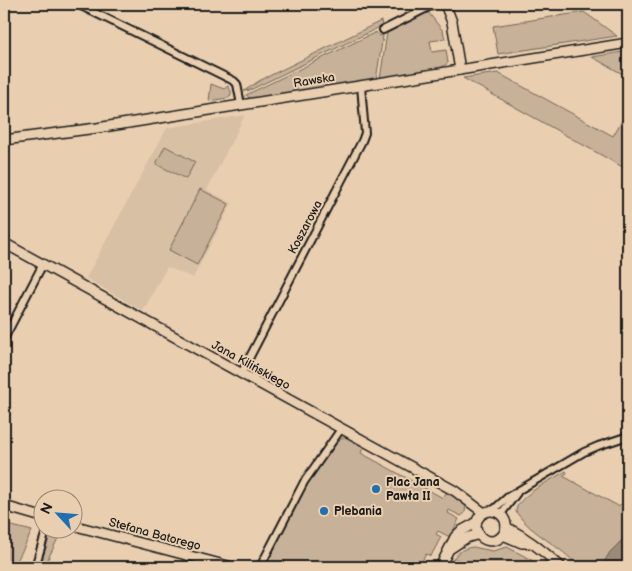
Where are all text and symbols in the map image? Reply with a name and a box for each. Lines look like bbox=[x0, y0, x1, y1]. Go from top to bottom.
street label: Rawska bbox=[292, 70, 336, 91]
street label: Koszarowa bbox=[285, 198, 326, 257]
street label: Jana Kilińskiego bbox=[209, 338, 293, 393]
place label: Plac Jana Pawła II bbox=[386, 475, 440, 504]
marker: Plac Jana Pawła II bbox=[370, 483, 382, 495]
north arrow bbox=[32, 488, 82, 538]
text: N bbox=[37, 500, 57, 517]
place label: Plebania bbox=[334, 504, 382, 519]
marker: Plebania bbox=[318, 505, 330, 517]
street label: Stefana Batorego bbox=[107, 515, 203, 554]

